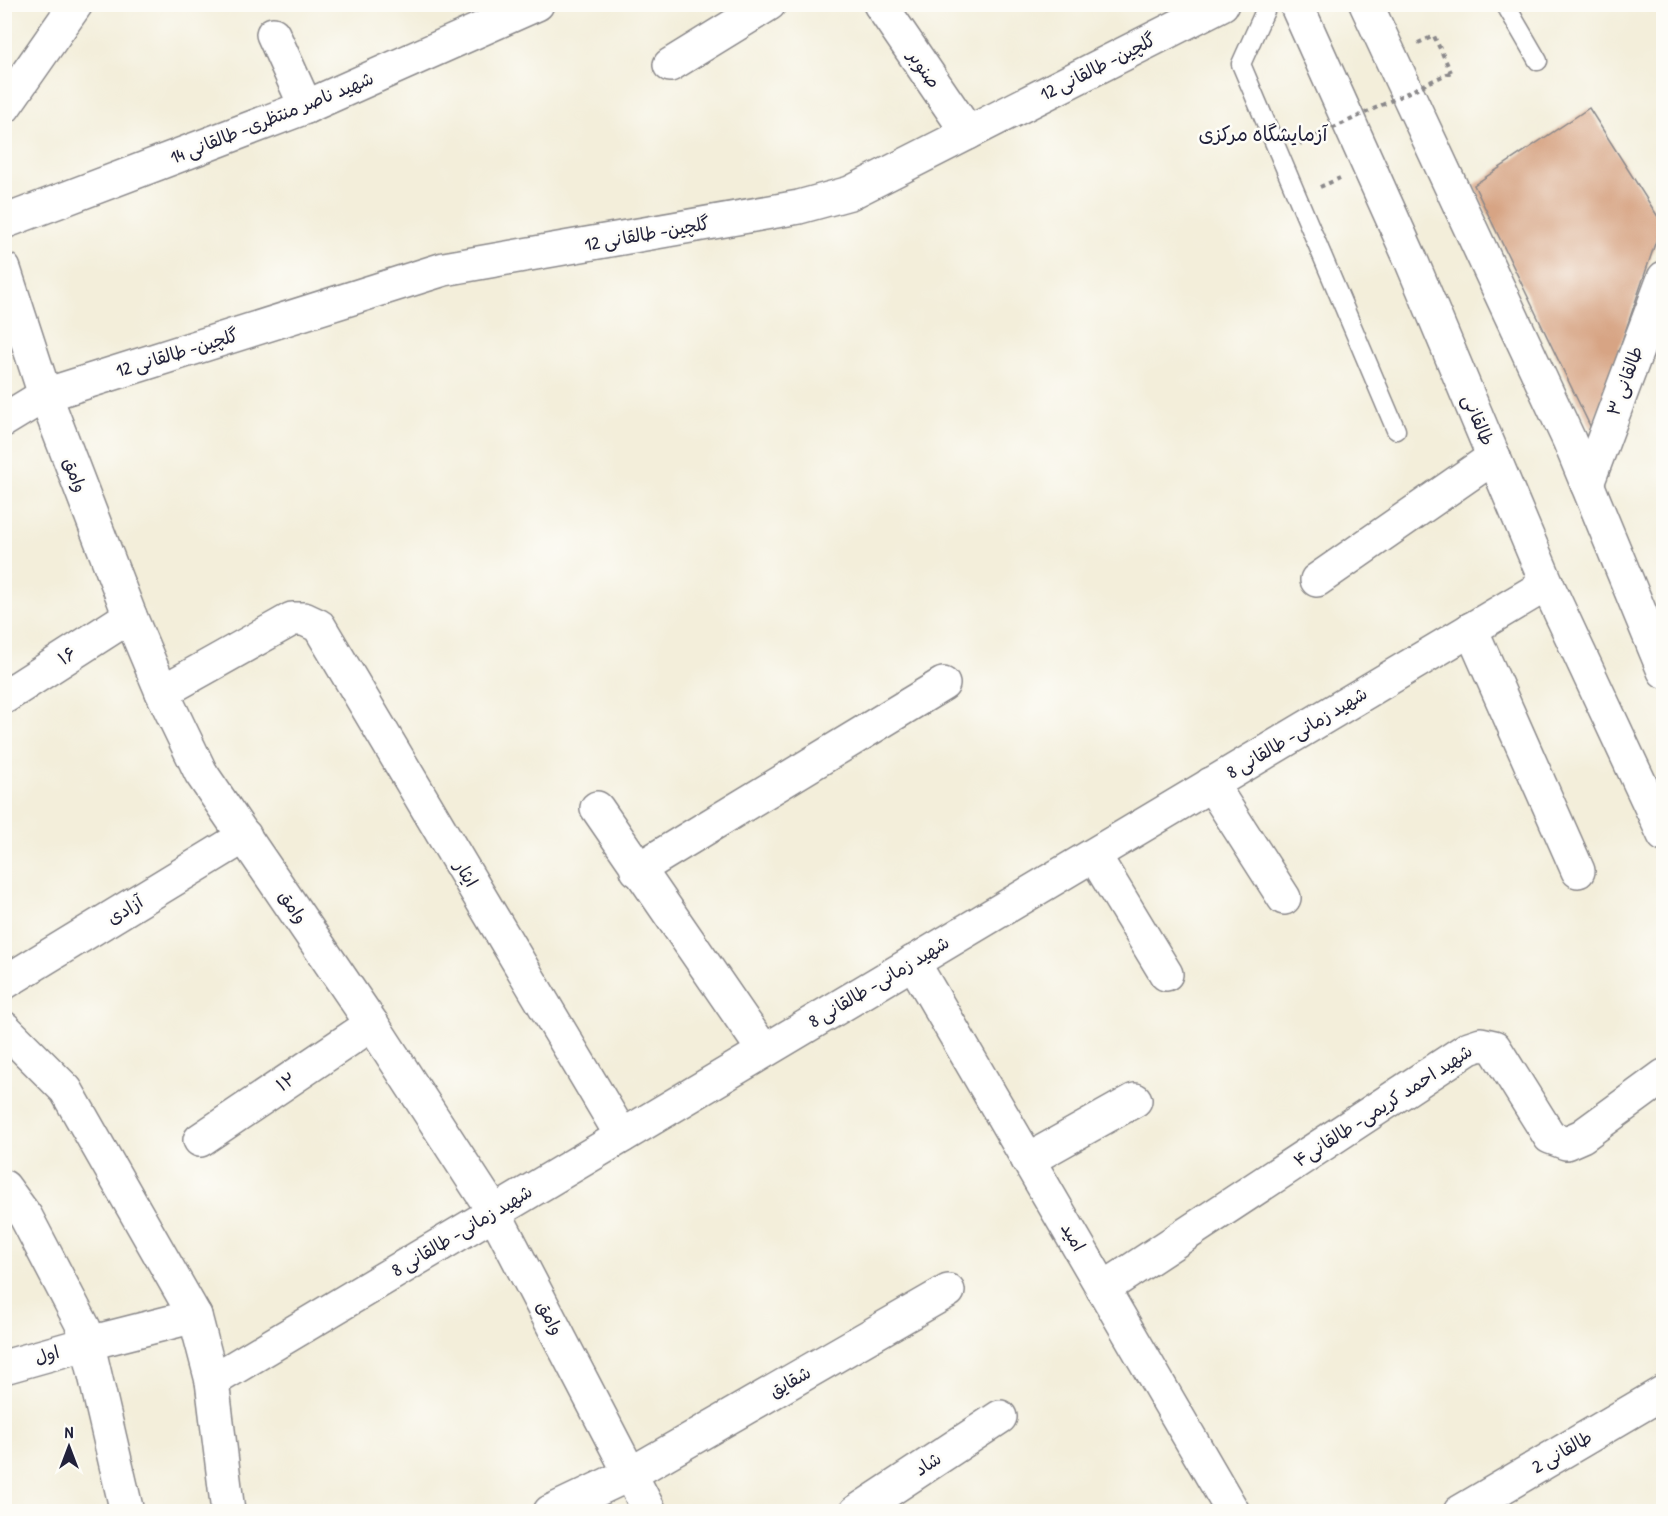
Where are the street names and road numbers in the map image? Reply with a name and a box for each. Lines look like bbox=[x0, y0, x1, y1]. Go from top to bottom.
street label: گلچین- طالقانی 12 bbox=[1036, 27, 1160, 106]
street label: صنوبر bbox=[901, 43, 947, 93]
street label: شهید ناصر منتظری- طالقانی 14 bbox=[166, 65, 377, 170]
street label: گلچین- طالقانی 12 bbox=[582, 210, 712, 257]
street label: گلچین- طالقانی 12 bbox=[113, 322, 241, 383]
street label: طالقانی ۳ bbox=[1600, 343, 1649, 419]
street label: طالقانی bbox=[1457, 390, 1500, 449]
street label: وامق bbox=[57, 454, 94, 496]
street label: ۱۶ bbox=[53, 640, 81, 671]
street label: شهید زمانی- طالقانی 8 bbox=[1222, 681, 1372, 784]
street label: ایثار bbox=[448, 854, 484, 892]
street label: وامق bbox=[273, 885, 314, 928]
street label: آزادی bbox=[102, 888, 149, 930]
street label: شهید زمانی- طالقانی 8 bbox=[804, 930, 954, 1033]
street label: شهید احمد کریمی- طالقانی۴ bbox=[1288, 1038, 1477, 1173]
street label: ۱۲ bbox=[271, 1066, 300, 1097]
street label: شهید زمانی- طالقانی 8 bbox=[387, 1179, 537, 1282]
street label: امید bbox=[1055, 1218, 1092, 1256]
street label: وامق bbox=[531, 1296, 570, 1339]
street label: اول bbox=[31, 1339, 62, 1370]
street label: شقایق bbox=[764, 1360, 815, 1403]
street label: طالقانی 2 bbox=[1527, 1424, 1597, 1479]
street label: شاد bbox=[909, 1446, 946, 1482]

